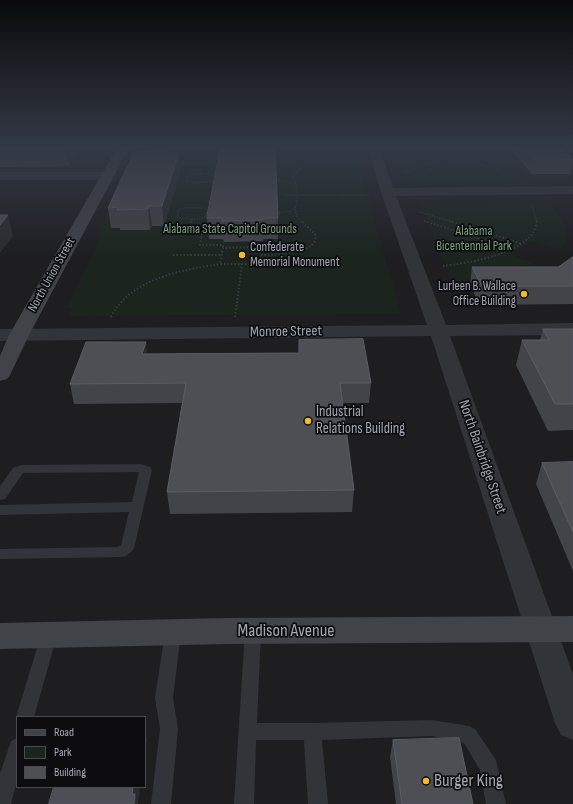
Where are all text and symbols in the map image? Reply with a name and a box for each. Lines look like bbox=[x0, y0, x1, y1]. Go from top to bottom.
park label: Alabama State Capitol Grounds bbox=[163, 222, 297, 238]
park label: Alabama Bicentennial Park bbox=[436, 224, 512, 255]
street label: North Union Street bbox=[25, 235, 79, 315]
place label: Confederate Memorial Monument bbox=[250, 240, 340, 271]
marker: Confederate Memorial Monument bbox=[237, 250, 247, 260]
place label: Lurleen B. Wallace Office Building bbox=[438, 279, 516, 310]
marker: Lurleen B. Wallace Office Building bbox=[519, 289, 529, 299]
street label: Monroe Street bbox=[250, 322, 322, 342]
street label: North Bainbridge Street bbox=[454, 398, 510, 516]
place label: Industrial Relations Building bbox=[316, 403, 405, 438]
marker: Industrial Relations Building bbox=[303, 416, 313, 426]
street label: Madison Avenue bbox=[238, 620, 334, 642]
legend bbox=[16, 716, 146, 788]
text: Road bbox=[54, 725, 74, 740]
text: Park bbox=[54, 745, 72, 760]
text: Building bbox=[54, 765, 86, 780]
place label: Burger King bbox=[434, 770, 503, 792]
marker: Burger King bbox=[421, 776, 431, 786]

